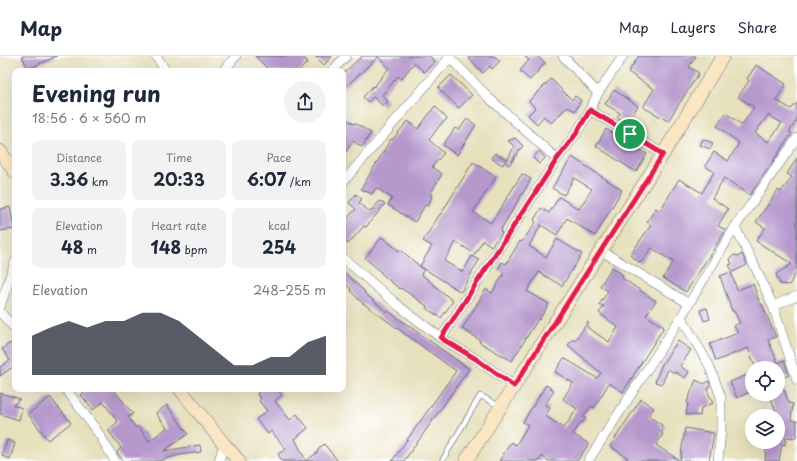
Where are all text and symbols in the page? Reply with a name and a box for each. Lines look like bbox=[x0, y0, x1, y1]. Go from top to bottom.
text: Map bbox=[20, 14, 62, 42]
text: Map bbox=[619, 17, 649, 38]
text: Layers bbox=[671, 17, 716, 38]
text: Share bbox=[738, 17, 777, 38]
text: Evening run bbox=[32, 76, 161, 109]
button: share bbox=[284, 81, 326, 123]
text: 18:56 · 6 × 560 m bbox=[32, 108, 146, 127]
pin bbox=[613, 117, 647, 151]
icon: arrive bbox=[619, 123, 641, 145]
text: Distance bbox=[56, 149, 102, 166]
text: Time bbox=[166, 149, 192, 166]
text: Pace bbox=[267, 149, 291, 166]
text: 3.36 bbox=[50, 166, 88, 192]
text: 20:33 bbox=[153, 166, 205, 192]
text: 6:07 bbox=[247, 166, 286, 192]
text: km bbox=[88, 173, 108, 190]
text: /km bbox=[286, 173, 311, 190]
text: Elevation bbox=[55, 217, 103, 234]
text: Heart rate bbox=[151, 217, 207, 234]
text: kcal bbox=[268, 217, 290, 234]
text: 48 bbox=[61, 234, 83, 260]
text: 148 bbox=[151, 234, 181, 260]
text: 254 bbox=[262, 234, 296, 260]
text: m bbox=[83, 241, 97, 258]
text: bpm bbox=[181, 241, 207, 258]
text: Elevation bbox=[32, 280, 88, 299]
text: 248–255 m bbox=[253, 280, 326, 299]
map controls bbox=[745, 361, 785, 449]
button: locate bbox=[745, 361, 785, 401]
button: layers bbox=[745, 409, 785, 449]

